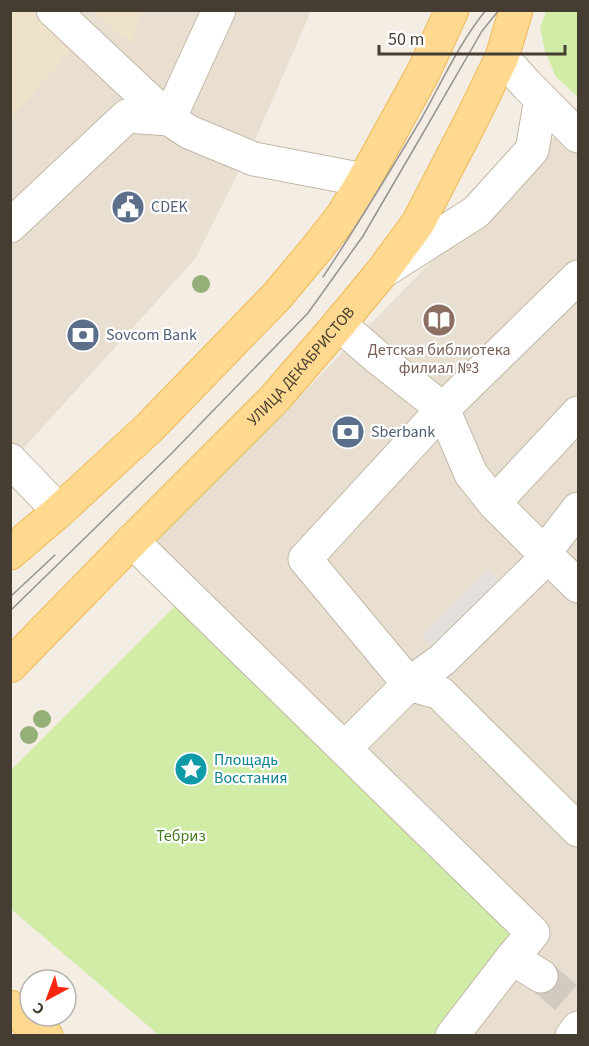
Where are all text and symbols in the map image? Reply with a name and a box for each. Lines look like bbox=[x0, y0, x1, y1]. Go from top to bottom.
scale bar bbox=[379, 18, 565, 56]
text: 50 m bbox=[388, 27, 424, 52]
public building icon: CDEK bbox=[110, 189, 146, 225]
place label: CDEK bbox=[151, 196, 188, 218]
street label: УЛИЦА ДЕКАБРИСТОВ bbox=[242, 302, 360, 431]
library icon: Детская библиотека филиал №3 bbox=[421, 302, 457, 338]
bank icon: Sovcom Bank bbox=[65, 317, 101, 353]
place label: Sovcom Bank bbox=[106, 324, 197, 346]
place label: Детская библиотека филиал №3 bbox=[368, 339, 510, 379]
bank icon: Sberbank bbox=[330, 414, 366, 450]
place label: Sberbank bbox=[371, 421, 435, 443]
place label: Площадь Восстания bbox=[214, 749, 288, 789]
place icon: Площадь Восстания bbox=[173, 751, 209, 787]
park label: Тебриз bbox=[156, 825, 206, 847]
north arrow bbox=[18, 968, 78, 1028]
text: С bbox=[28, 997, 50, 1020]

